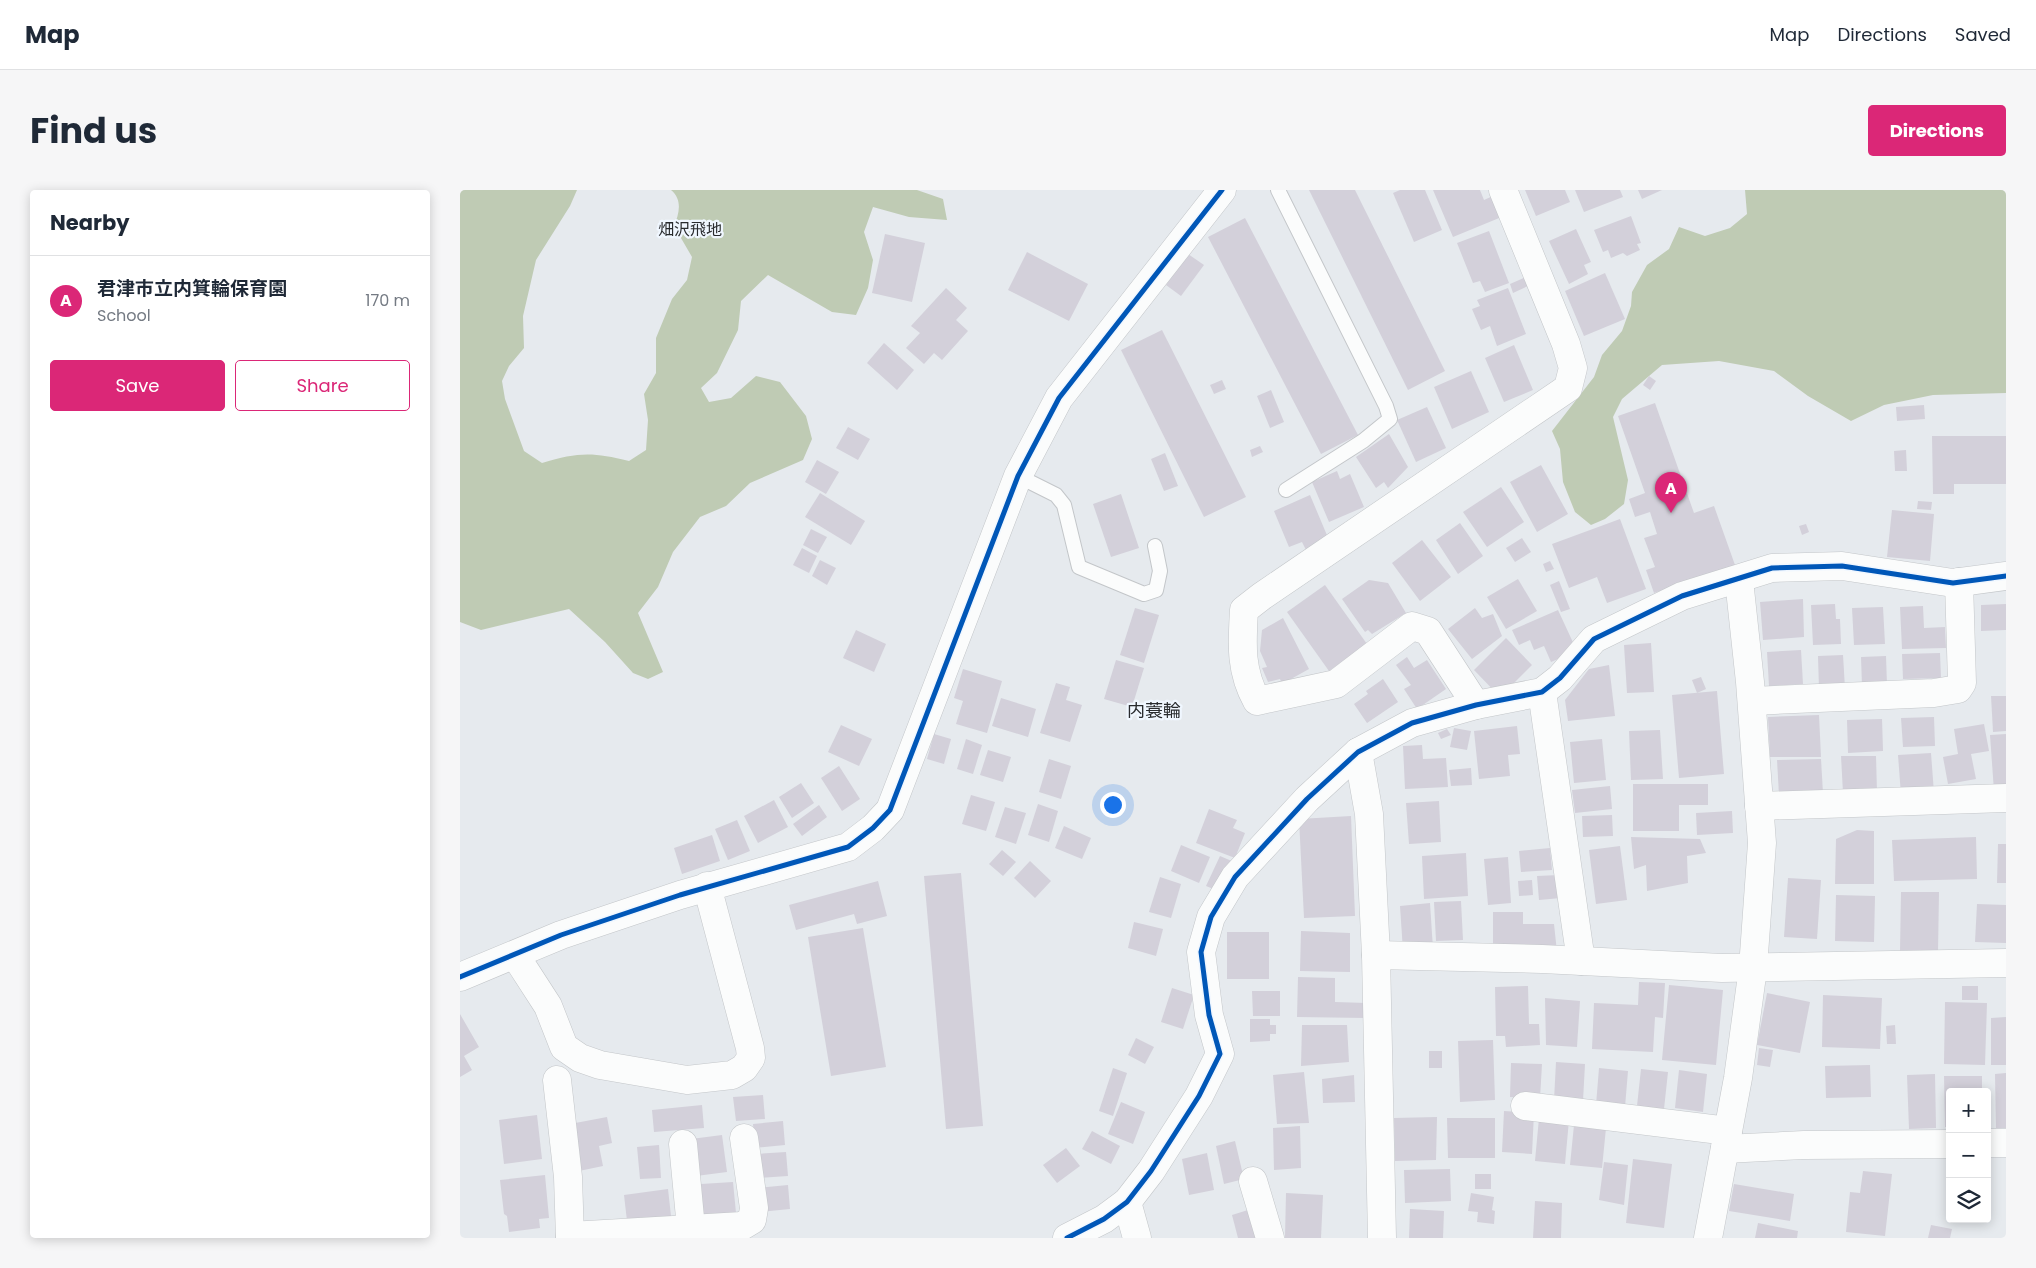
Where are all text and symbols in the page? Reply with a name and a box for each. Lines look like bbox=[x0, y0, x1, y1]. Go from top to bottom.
text: Map bbox=[25, 18, 80, 51]
text: Map bbox=[1770, 22, 1809, 47]
text: Directions bbox=[1837, 22, 1927, 47]
text: Saved bbox=[1955, 22, 2011, 47]
button: Directions bbox=[1868, 105, 2006, 156]
text: Find us bbox=[30, 106, 157, 155]
text: Nearby bbox=[50, 208, 130, 237]
district label: 畑沢飛地 bbox=[658, 218, 722, 241]
text: 君津市立内箕輪保育園 bbox=[97, 275, 287, 302]
text: A bbox=[60, 289, 72, 312]
text: 170 m bbox=[365, 289, 410, 312]
text: School bbox=[97, 304, 151, 327]
button: Save bbox=[50, 360, 225, 411]
button: Share bbox=[235, 360, 410, 411]
pin: A bbox=[1655, 472, 1687, 513]
district label: 内蓑輪 bbox=[1127, 698, 1181, 723]
your location bbox=[1100, 792, 1126, 818]
map controls bbox=[1946, 1088, 1991, 1223]
button: + bbox=[1946, 1088, 1991, 1133]
button: − bbox=[1946, 1133, 1991, 1178]
button: layers bbox=[1946, 1178, 1991, 1223]

